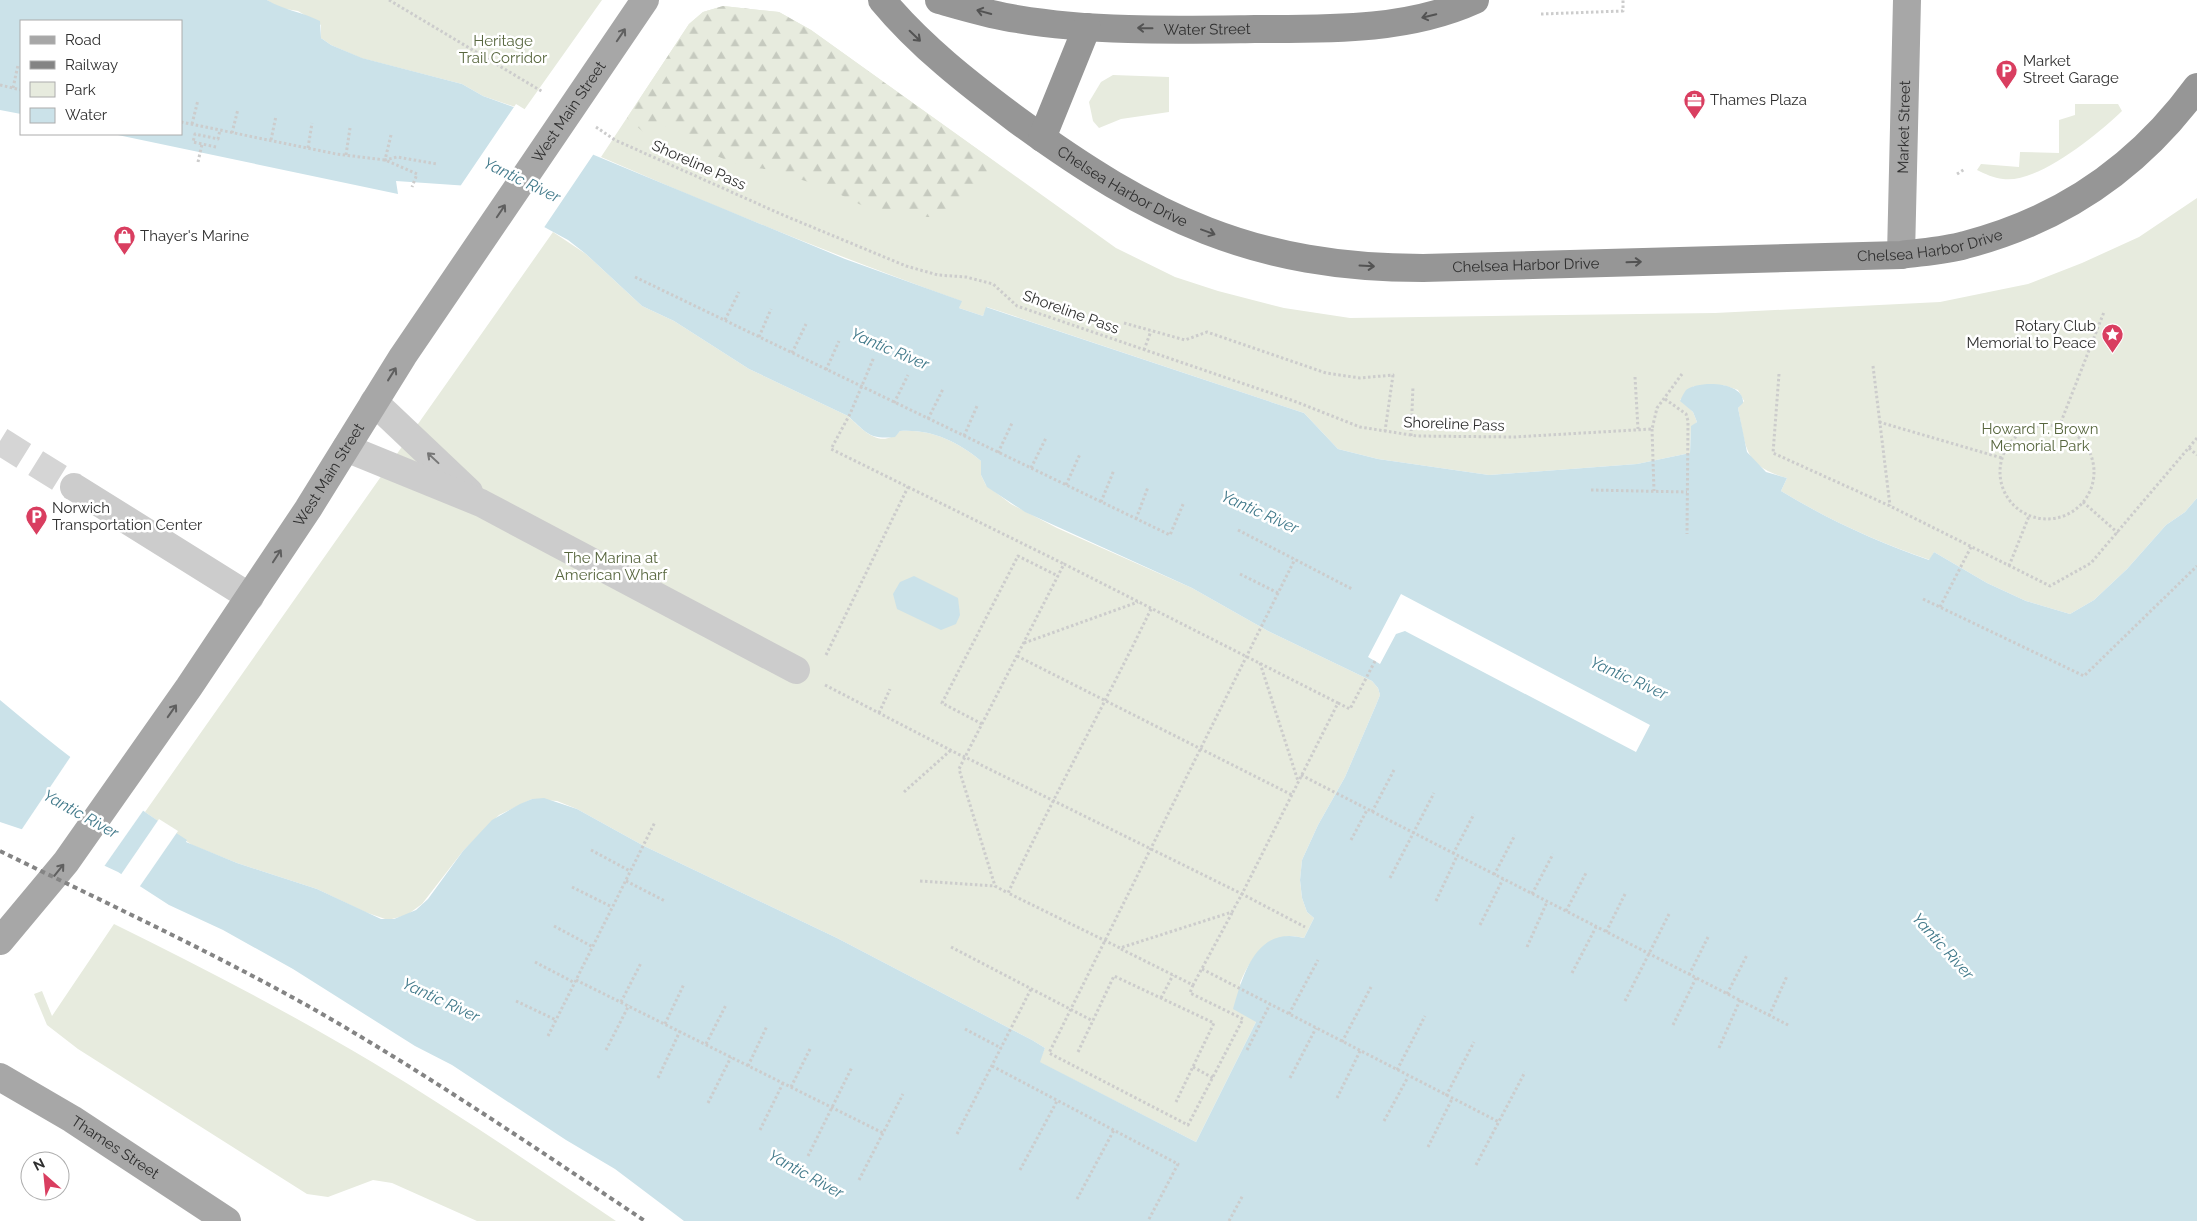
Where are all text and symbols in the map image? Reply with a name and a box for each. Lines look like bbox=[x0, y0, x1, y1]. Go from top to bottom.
one-way arrow bbox=[976, 7, 992, 16]
one-way arrow bbox=[1421, 12, 1437, 21]
legend bbox=[20, 20, 182, 135]
street label: Water Street bbox=[1164, 20, 1251, 39]
one-way arrow bbox=[1137, 24, 1153, 33]
one-way arrow bbox=[616, 29, 626, 43]
one-way arrow bbox=[909, 29, 921, 42]
text: Road bbox=[65, 31, 101, 49]
park label: Heritage Trail Corridor bbox=[459, 32, 548, 67]
place label: Market Street Garage bbox=[2023, 52, 2119, 87]
text: Railway bbox=[65, 56, 118, 74]
street label: West Main Street bbox=[528, 58, 610, 166]
parking icon: Market Street Garage bbox=[1995, 58, 2019, 89]
street label: Market Street bbox=[1894, 80, 1914, 174]
text: Park bbox=[65, 81, 96, 99]
office icon: Thames Plaza bbox=[1682, 88, 1706, 119]
place label: Thames Plaza bbox=[1710, 91, 1807, 109]
text: Water bbox=[65, 106, 108, 124]
street label: Shoreline Pass bbox=[649, 136, 749, 194]
street label: Chelsea Harbor Drive bbox=[1054, 142, 1190, 231]
water label: Yantic River bbox=[481, 153, 564, 207]
one-way arrow bbox=[496, 204, 506, 218]
shop icon: Thayer's Marine bbox=[112, 224, 136, 255]
street label: Chelsea Harbor Drive bbox=[1857, 225, 2005, 265]
place label: Thayer's Marine bbox=[140, 227, 249, 245]
one-way arrow bbox=[1200, 228, 1215, 237]
street label: Chelsea Harbor Drive bbox=[1452, 254, 1600, 276]
one-way arrow bbox=[1626, 257, 1642, 267]
one-way arrow bbox=[1358, 261, 1374, 270]
street label: Shoreline Pass bbox=[1020, 286, 1122, 338]
place label: Rotary Club Memorial to Peace bbox=[1967, 317, 2096, 352]
place icon: Rotary Club Memorial to Peace bbox=[2100, 323, 2124, 354]
water label: Yantic River bbox=[848, 324, 932, 374]
one-way arrow bbox=[386, 367, 397, 381]
street label: Shoreline Pass bbox=[1403, 413, 1505, 435]
street label: West Main Street bbox=[290, 420, 368, 530]
park label: Howard T. Brown Memorial Park bbox=[1982, 420, 2098, 455]
one-way arrow bbox=[426, 452, 439, 464]
water label: Yantic River bbox=[1218, 486, 1302, 538]
place label: Norwich Transportation Center bbox=[52, 499, 203, 534]
parking icon: Norwich Transportation Center bbox=[24, 505, 48, 536]
one-way arrow bbox=[272, 549, 282, 563]
park label: The Marina at American Wharf bbox=[555, 549, 668, 584]
water label: Yantic River bbox=[1587, 652, 1671, 704]
one-way arrow bbox=[167, 704, 177, 718]
water label: Yantic River bbox=[40, 786, 122, 843]
one-way arrow bbox=[54, 863, 65, 876]
water label: Yantic River bbox=[1908, 909, 1978, 984]
water label: Yantic River bbox=[399, 974, 483, 1026]
street label: Thames Street bbox=[68, 1112, 162, 1183]
water label: Yantic River bbox=[765, 1146, 847, 1203]
north arrow bbox=[20, 1151, 70, 1201]
text: N bbox=[31, 1155, 47, 1174]

